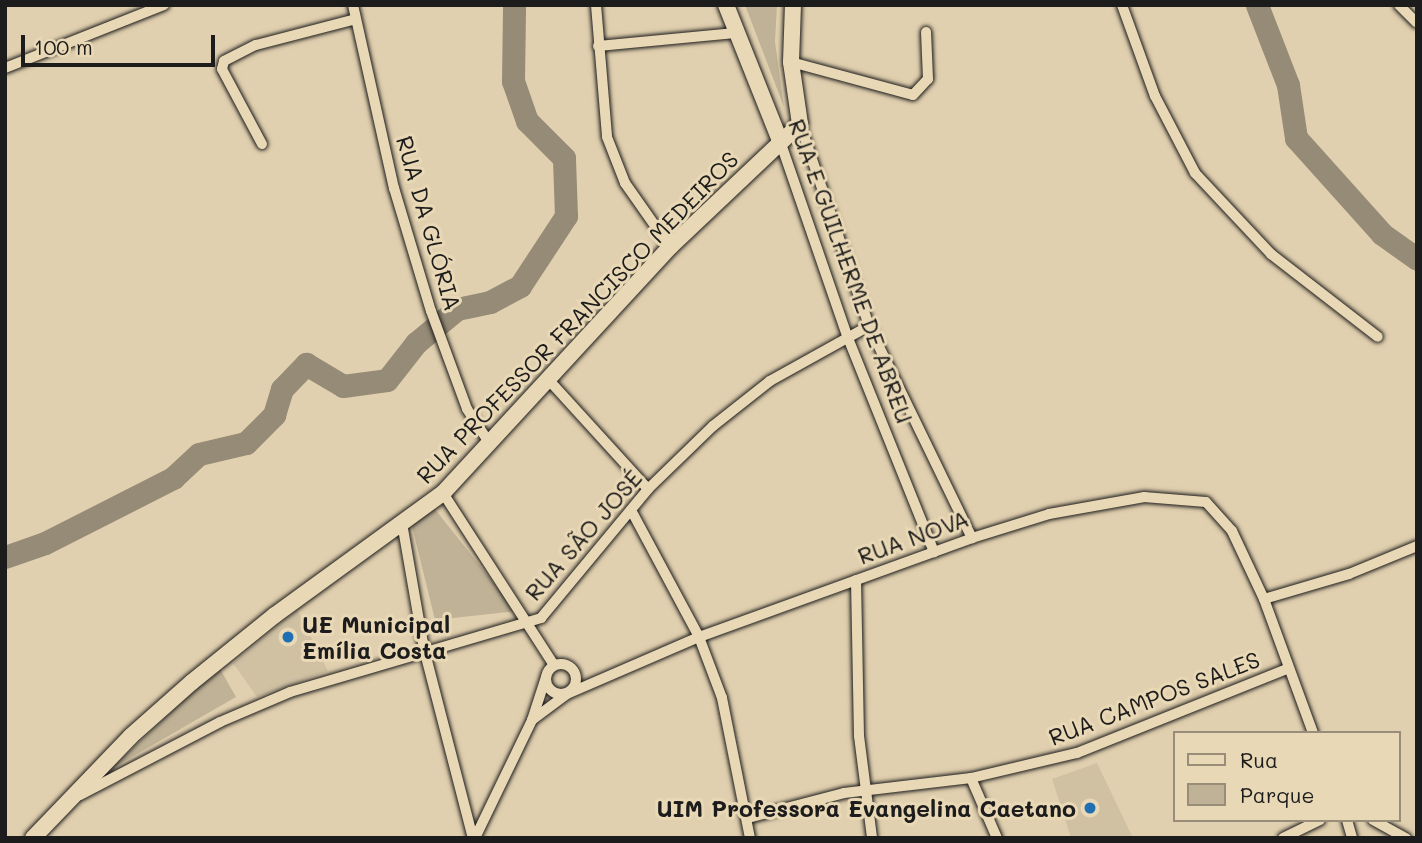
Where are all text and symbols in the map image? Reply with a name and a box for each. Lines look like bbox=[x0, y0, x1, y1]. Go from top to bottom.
scale bar bbox=[24, 21, 219, 65]
text: 100 m bbox=[34, 33, 93, 60]
street label: RUA E GUILHERME DE ABREU bbox=[783, 115, 919, 427]
street label: RUA DA GLÓRIA bbox=[391, 132, 467, 314]
street label: RUA PROFESSOR FRANCISCO MEDEIROS bbox=[410, 145, 744, 489]
street label: RUA SÃO JOSÉ bbox=[519, 464, 647, 606]
street label: RUA NOVA bbox=[854, 504, 972, 570]
place label: UE Municipal Emília Costa bbox=[302, 610, 450, 664]
marker: UE Municipal Emília Costa bbox=[280, 629, 296, 645]
street label: RUA CAMPOS SALES bbox=[1045, 645, 1263, 751]
legend bbox=[1174, 731, 1401, 822]
text: Rua bbox=[1240, 746, 1278, 773]
text: Parque bbox=[1240, 781, 1314, 808]
place label: UIM Professora Evangelina Caetano bbox=[657, 794, 1076, 822]
marker: UIM Professora Evangelina Caetano bbox=[1082, 800, 1098, 816]

